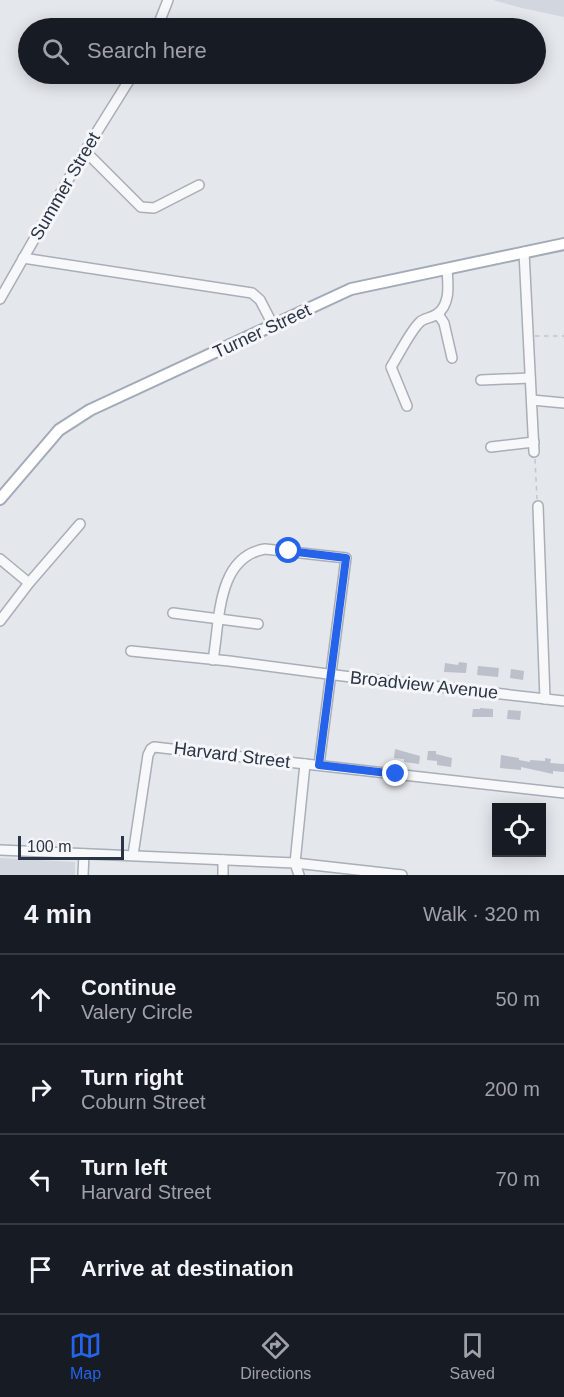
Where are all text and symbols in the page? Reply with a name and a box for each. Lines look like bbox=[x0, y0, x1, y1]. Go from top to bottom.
search box bbox=[18, 18, 546, 84]
icon: search bbox=[39, 35, 72, 68]
text: Search here bbox=[87, 38, 207, 63]
street label: Summer Street bbox=[26, 129, 104, 243]
street label: Turner Street bbox=[210, 300, 314, 362]
route start bbox=[275, 537, 301, 563]
street label: Broadview Avenue bbox=[349, 667, 499, 703]
street label: Harvard Street bbox=[173, 738, 291, 772]
route end bbox=[382, 760, 408, 786]
map controls bbox=[492, 803, 546, 857]
button: locate bbox=[492, 803, 546, 857]
scale bar bbox=[18, 833, 124, 860]
text: 100 m bbox=[27, 838, 71, 855]
text: 4 min bbox=[24, 899, 92, 929]
text: Walk · 320 m bbox=[423, 903, 540, 925]
text: Continue bbox=[81, 975, 176, 1000]
icon: ahead bbox=[24, 983, 57, 1016]
text: 50 m bbox=[496, 988, 540, 1010]
text: Valery Circle bbox=[81, 1001, 193, 1023]
text: Turn right bbox=[81, 1065, 183, 1090]
icon: right bbox=[24, 1073, 57, 1106]
text: 200 m bbox=[484, 1078, 540, 1100]
text: Coburn Street bbox=[81, 1091, 206, 1113]
text: Turn left bbox=[81, 1155, 167, 1180]
icon: left bbox=[24, 1163, 57, 1196]
text: 70 m bbox=[496, 1168, 540, 1190]
text: Harvard Street bbox=[81, 1181, 211, 1203]
icon: arrive bbox=[24, 1253, 57, 1286]
text: Arrive at destination bbox=[81, 1256, 294, 1281]
tab: Map bbox=[69, 1329, 102, 1383]
tab: Directions bbox=[240, 1329, 311, 1383]
tab: Saved bbox=[450, 1329, 495, 1383]

